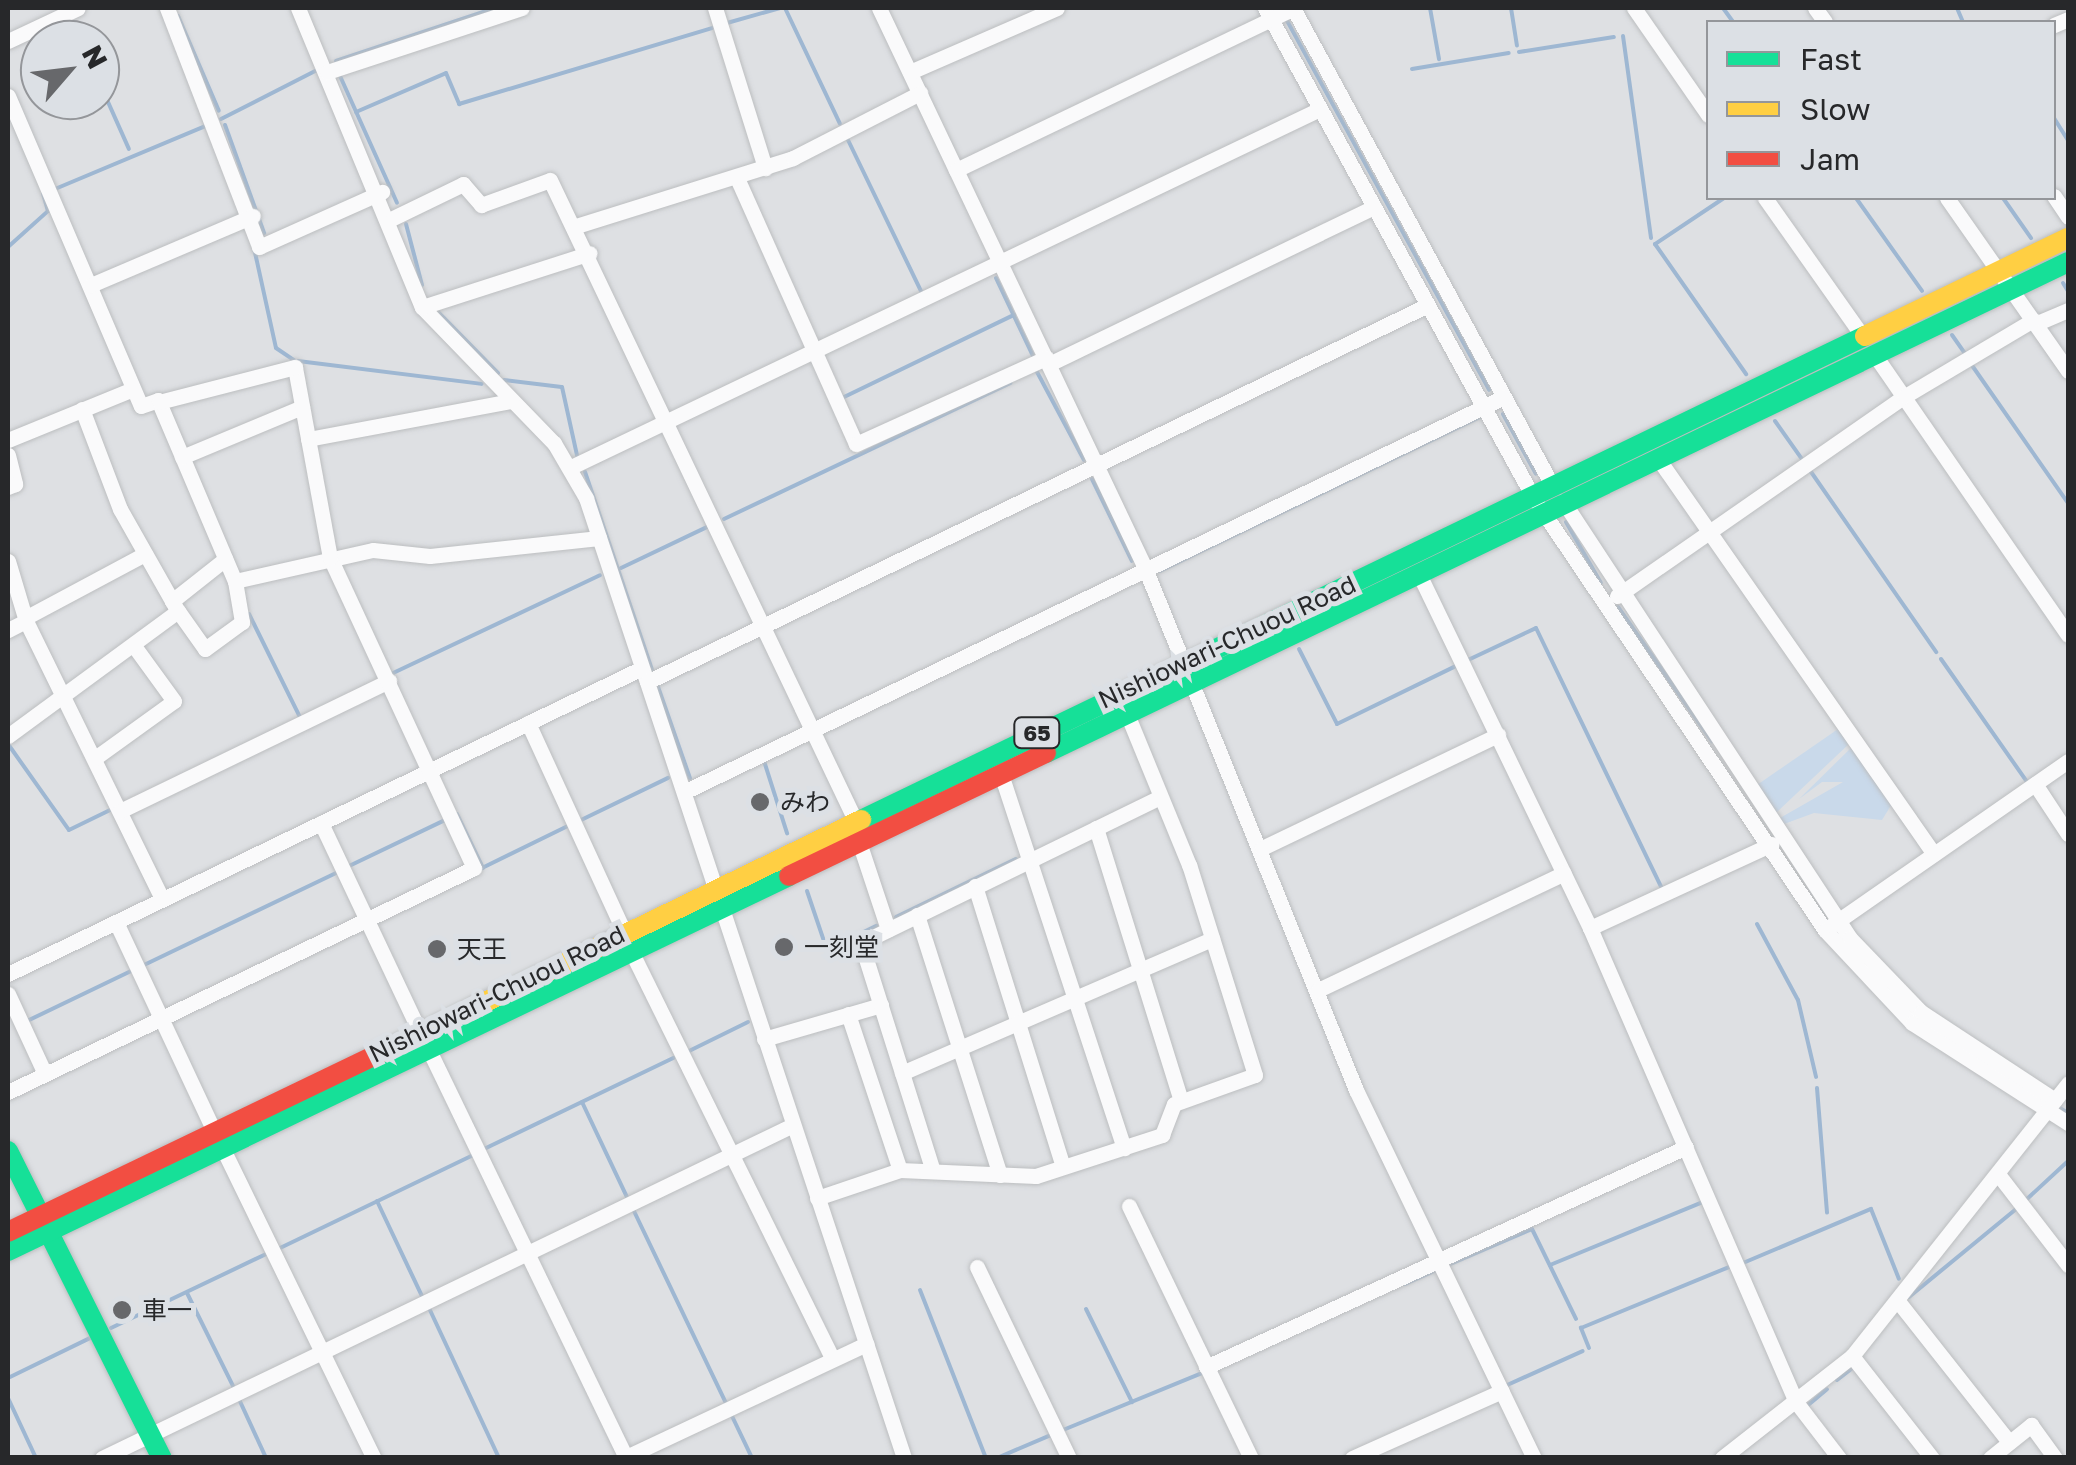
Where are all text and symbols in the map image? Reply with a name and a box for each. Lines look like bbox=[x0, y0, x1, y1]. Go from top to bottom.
north arrow bbox=[20, 20, 120, 120]
legend bbox=[1706, 20, 2056, 200]
text: N bbox=[76, 39, 115, 74]
text: Fast bbox=[1800, 41, 1862, 77]
text: Slow bbox=[1800, 91, 1871, 127]
text: Jam bbox=[1800, 141, 1860, 177]
street label: Nishiowari-Chuou Road bbox=[1093, 569, 1361, 715]
road number: 65 bbox=[1012, 716, 1062, 750]
place label: みわ bbox=[780, 787, 830, 817]
marker: みわ bbox=[749, 791, 771, 813]
street label: Nishiowari-Chuou Road bbox=[364, 919, 630, 1069]
place label: 一刻堂 bbox=[804, 932, 879, 962]
place label: 天王 bbox=[457, 934, 507, 964]
marker: 一刻堂 bbox=[773, 936, 795, 958]
marker: 天王 bbox=[426, 938, 448, 960]
place label: 車一 bbox=[142, 1295, 192, 1325]
marker: 車一 bbox=[111, 1299, 133, 1321]

